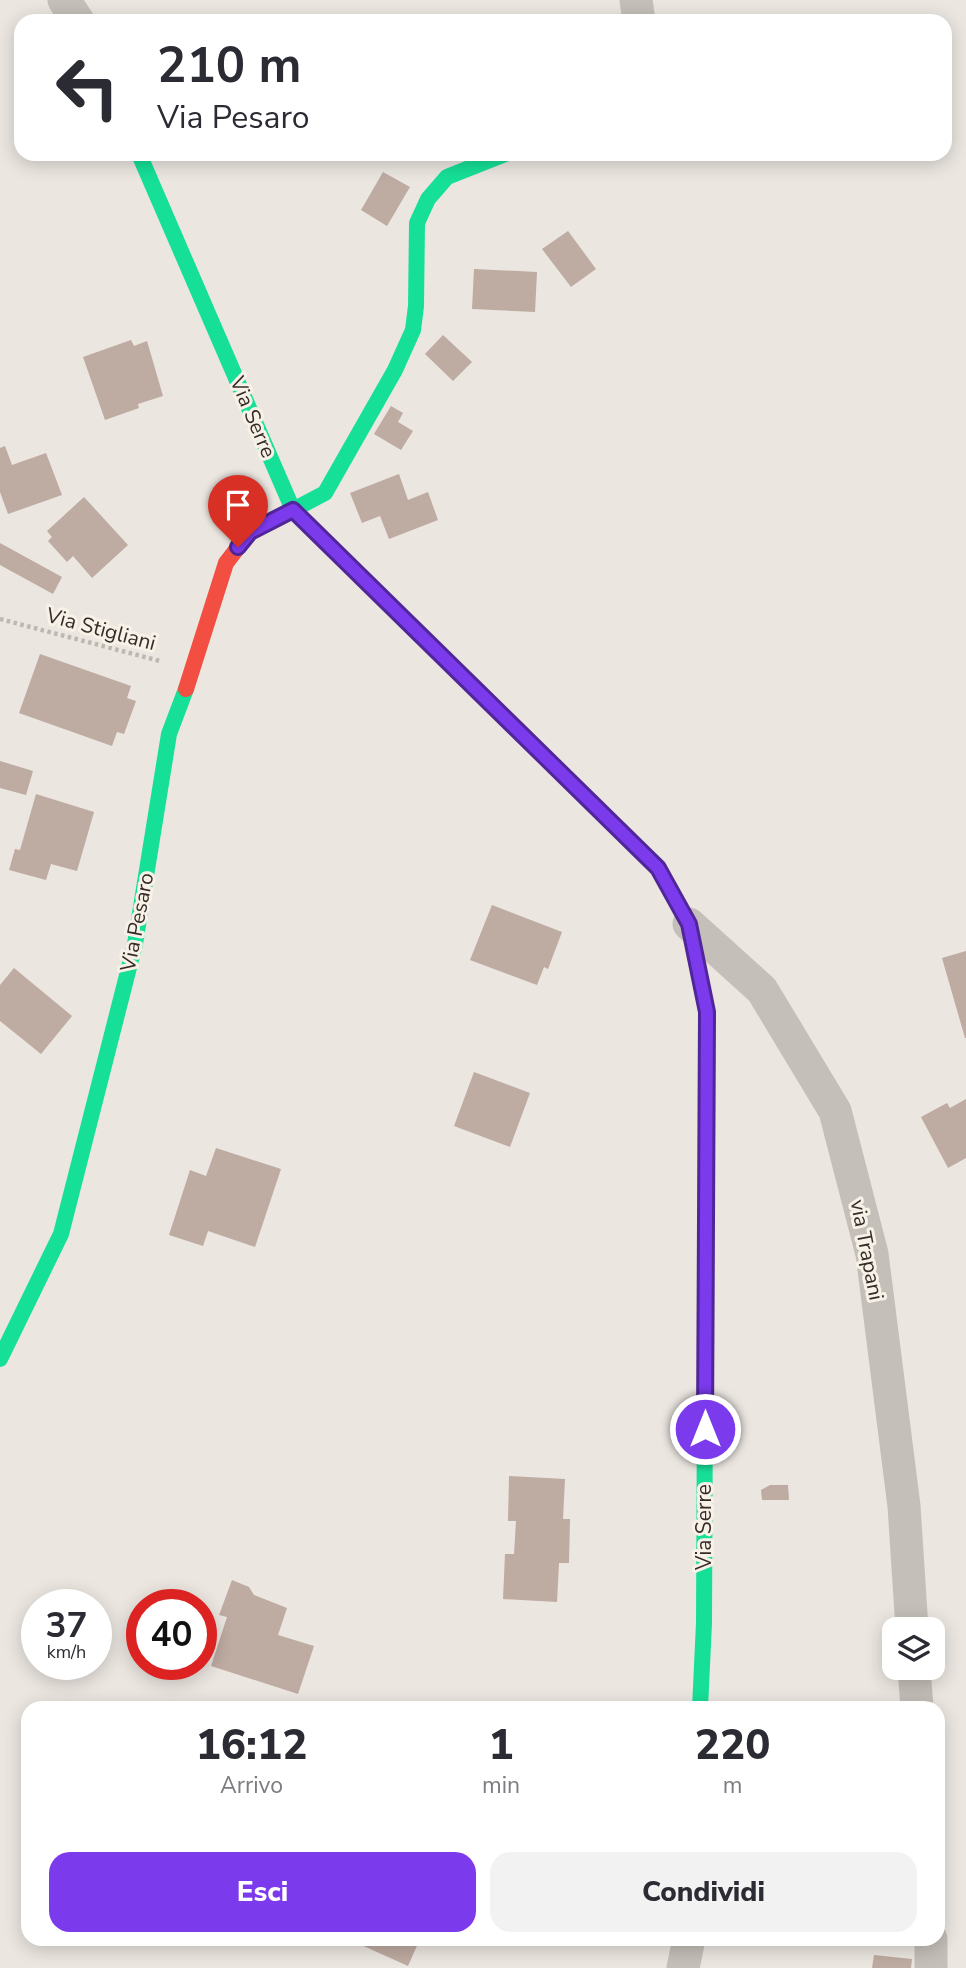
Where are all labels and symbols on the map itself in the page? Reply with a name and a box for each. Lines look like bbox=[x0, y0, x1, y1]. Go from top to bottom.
street label: Via Serre bbox=[223, 371, 283, 462]
pin bbox=[208, 475, 268, 547]
street label: Via Stigliani bbox=[42, 601, 159, 657]
street label: Via Pesaro bbox=[114, 870, 160, 975]
street label: via Trapani bbox=[844, 1197, 890, 1303]
position arrow bbox=[668, 1392, 742, 1466]
street label: Via Serre bbox=[690, 1484, 718, 1571]
speed limit sign: 40 bbox=[126, 1589, 217, 1680]

